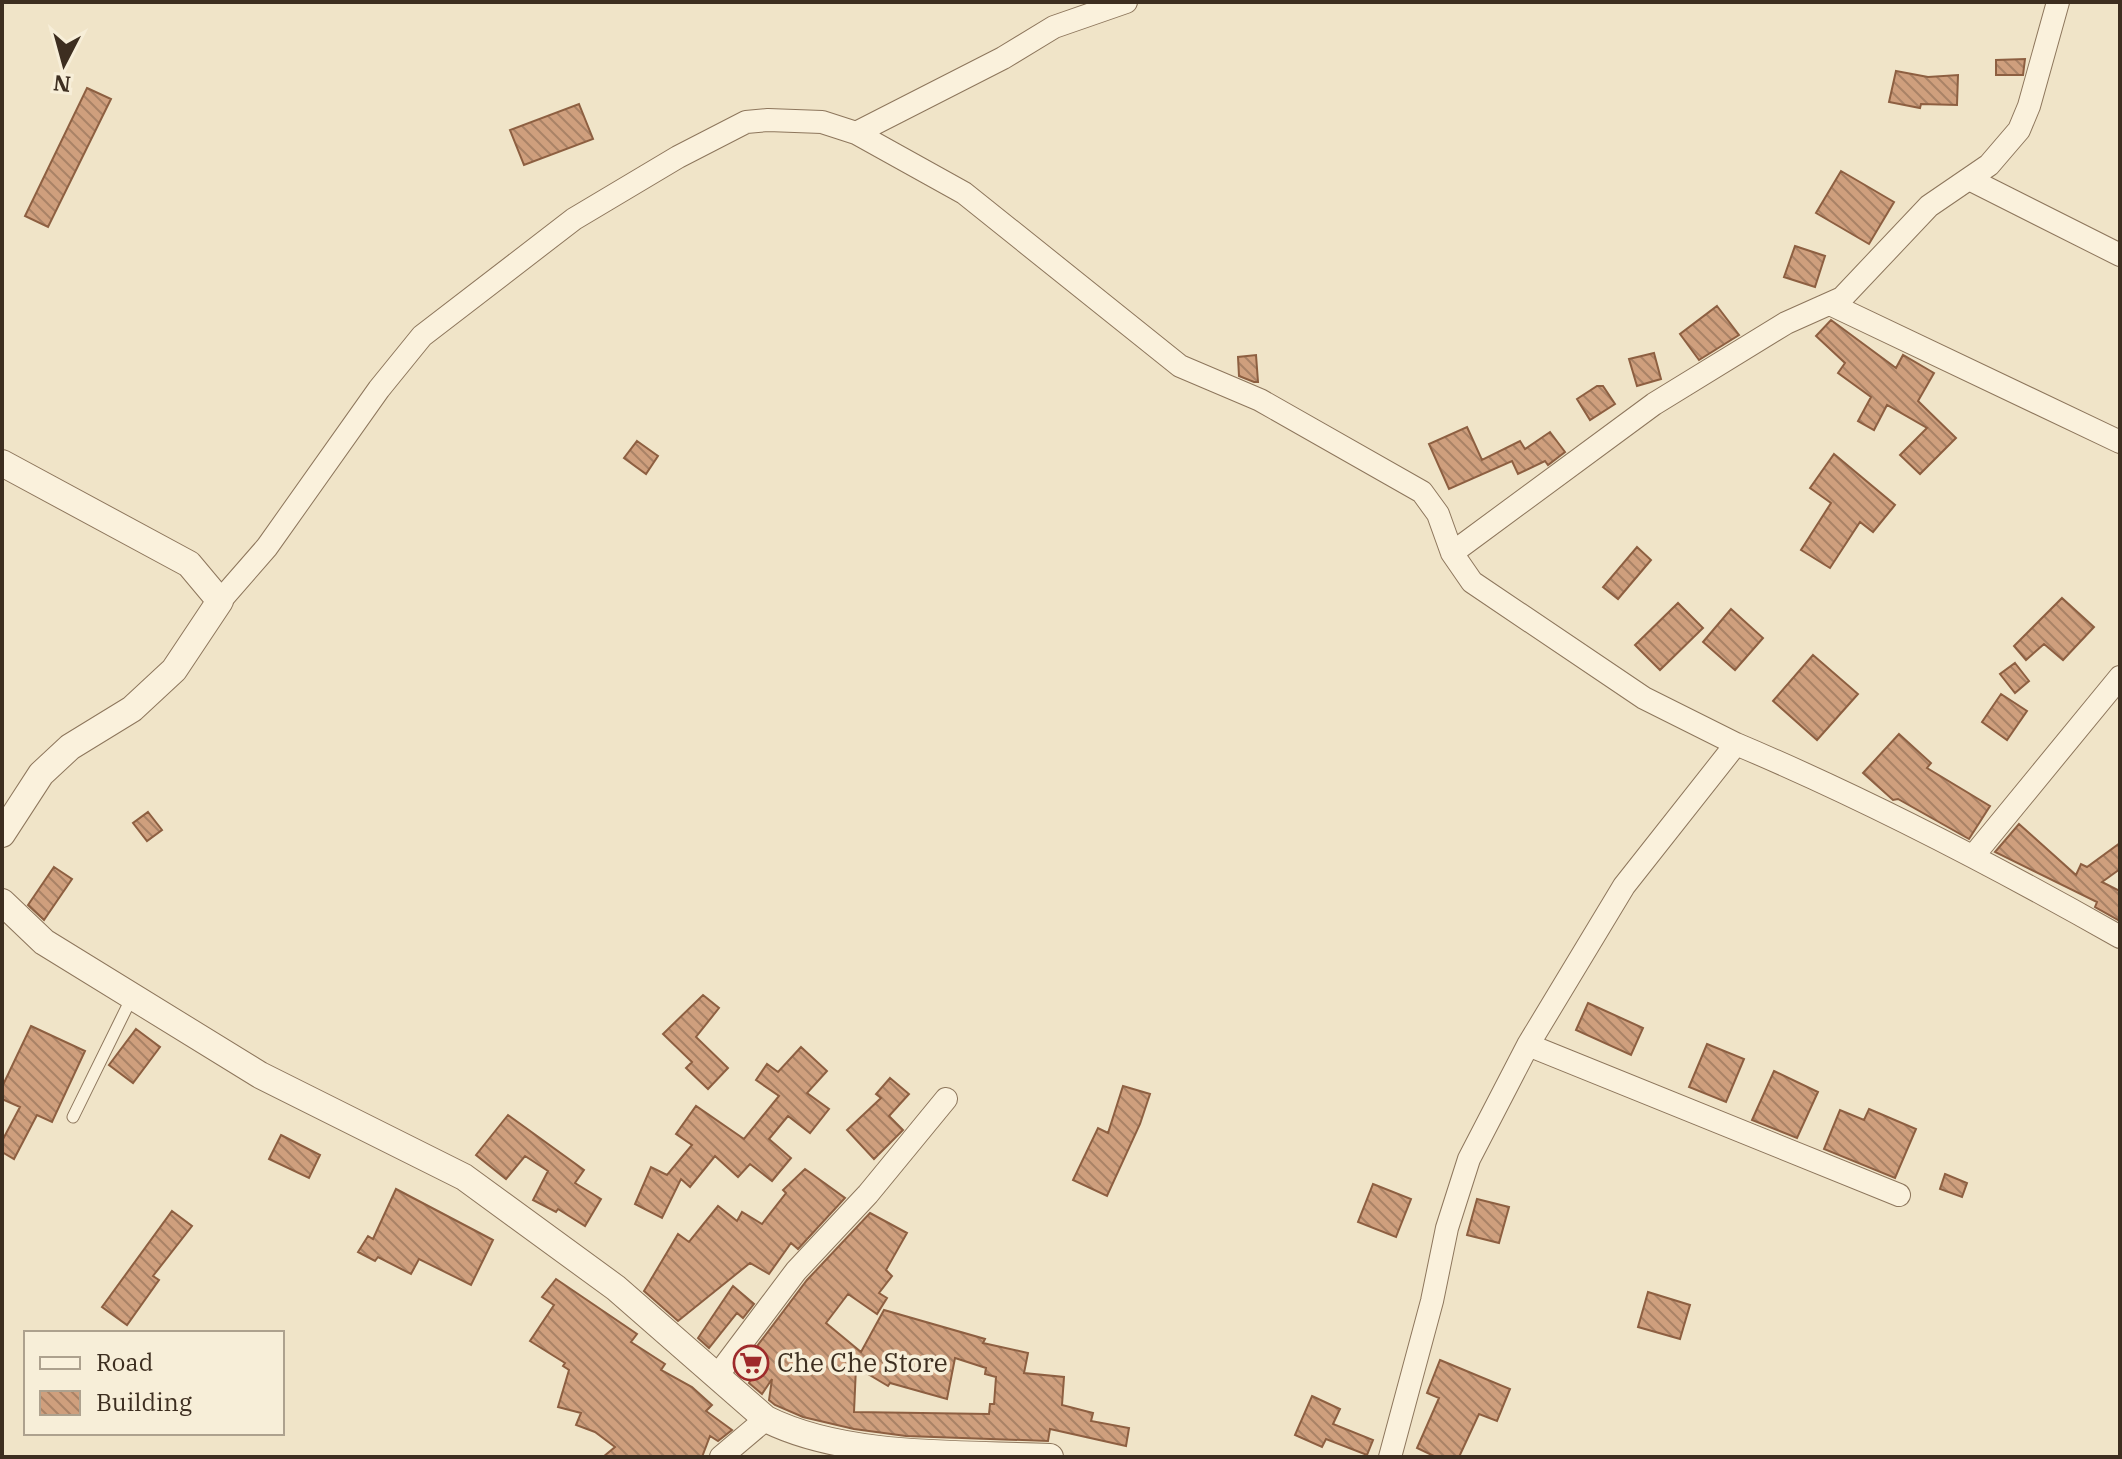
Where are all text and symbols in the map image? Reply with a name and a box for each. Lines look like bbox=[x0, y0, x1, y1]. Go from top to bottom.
north arrow bbox=[24, 24, 104, 104]
text: N bbox=[52, 69, 72, 100]
legend bbox=[24, 1331, 284, 1435]
supermarket icon: Che Che Store bbox=[732, 1344, 770, 1382]
place label: Che Che Store bbox=[777, 1345, 948, 1379]
text: Road bbox=[96, 1346, 153, 1378]
text: Building bbox=[96, 1386, 192, 1418]

